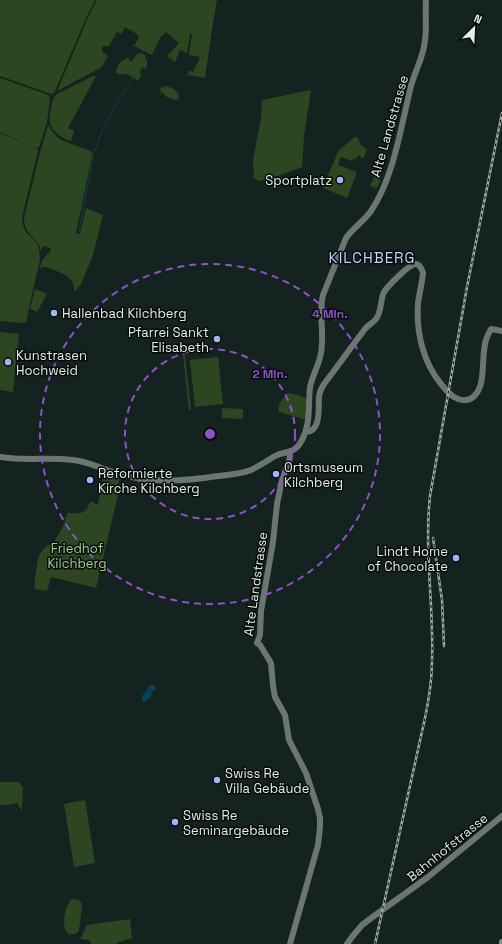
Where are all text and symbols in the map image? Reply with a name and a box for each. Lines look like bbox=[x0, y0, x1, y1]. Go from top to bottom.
north arrow bbox=[454, 8, 494, 48]
text: N bbox=[472, 11, 484, 27]
street label: Alte Landstrasse bbox=[367, 73, 412, 179]
place label: Sportplatz bbox=[265, 172, 332, 189]
marker: Sportplatz bbox=[335, 175, 345, 185]
district label: KILCHBERG bbox=[329, 248, 415, 267]
place label: Hallenbad Kilchberg bbox=[62, 305, 187, 322]
text: 4 Min. bbox=[312, 306, 348, 322]
marker: Hallenbad Kilchberg bbox=[49, 308, 59, 318]
place label: Pfarrei Sankt Elisabeth bbox=[128, 324, 209, 356]
marker: Pfarrei Sankt Elisabeth bbox=[212, 334, 222, 344]
place label: Kunstrasen Hochweid bbox=[16, 347, 87, 379]
marker: Kunstrasen Hochweid bbox=[3, 357, 13, 367]
text: 2 Min. bbox=[253, 366, 287, 382]
centre of rings bbox=[203, 427, 217, 441]
place label: Ortsmuseum Kilchberg bbox=[284, 459, 363, 491]
place label: Reformierte Kirche Kilchberg bbox=[98, 465, 200, 497]
marker: Ortsmuseum Kilchberg bbox=[271, 469, 281, 479]
marker: Reformierte Kirche Kilchberg bbox=[85, 475, 95, 485]
street label: Alte Landstrasse bbox=[240, 531, 271, 637]
park label: Friedhof Kilchberg bbox=[47, 540, 107, 572]
place label: Lindt Home of Chocolate bbox=[367, 543, 448, 575]
marker: Lindt Home of Chocolate bbox=[451, 553, 461, 563]
place label: Swiss Re Villa Gebäude bbox=[225, 765, 309, 797]
marker: Swiss Re Villa Gebäude bbox=[212, 775, 222, 785]
place label: Swiss Re Seminargebäude bbox=[183, 807, 289, 839]
street label: Bahnhofstrasse bbox=[403, 809, 491, 885]
marker: Swiss Re Seminargebäude bbox=[170, 817, 180, 827]

